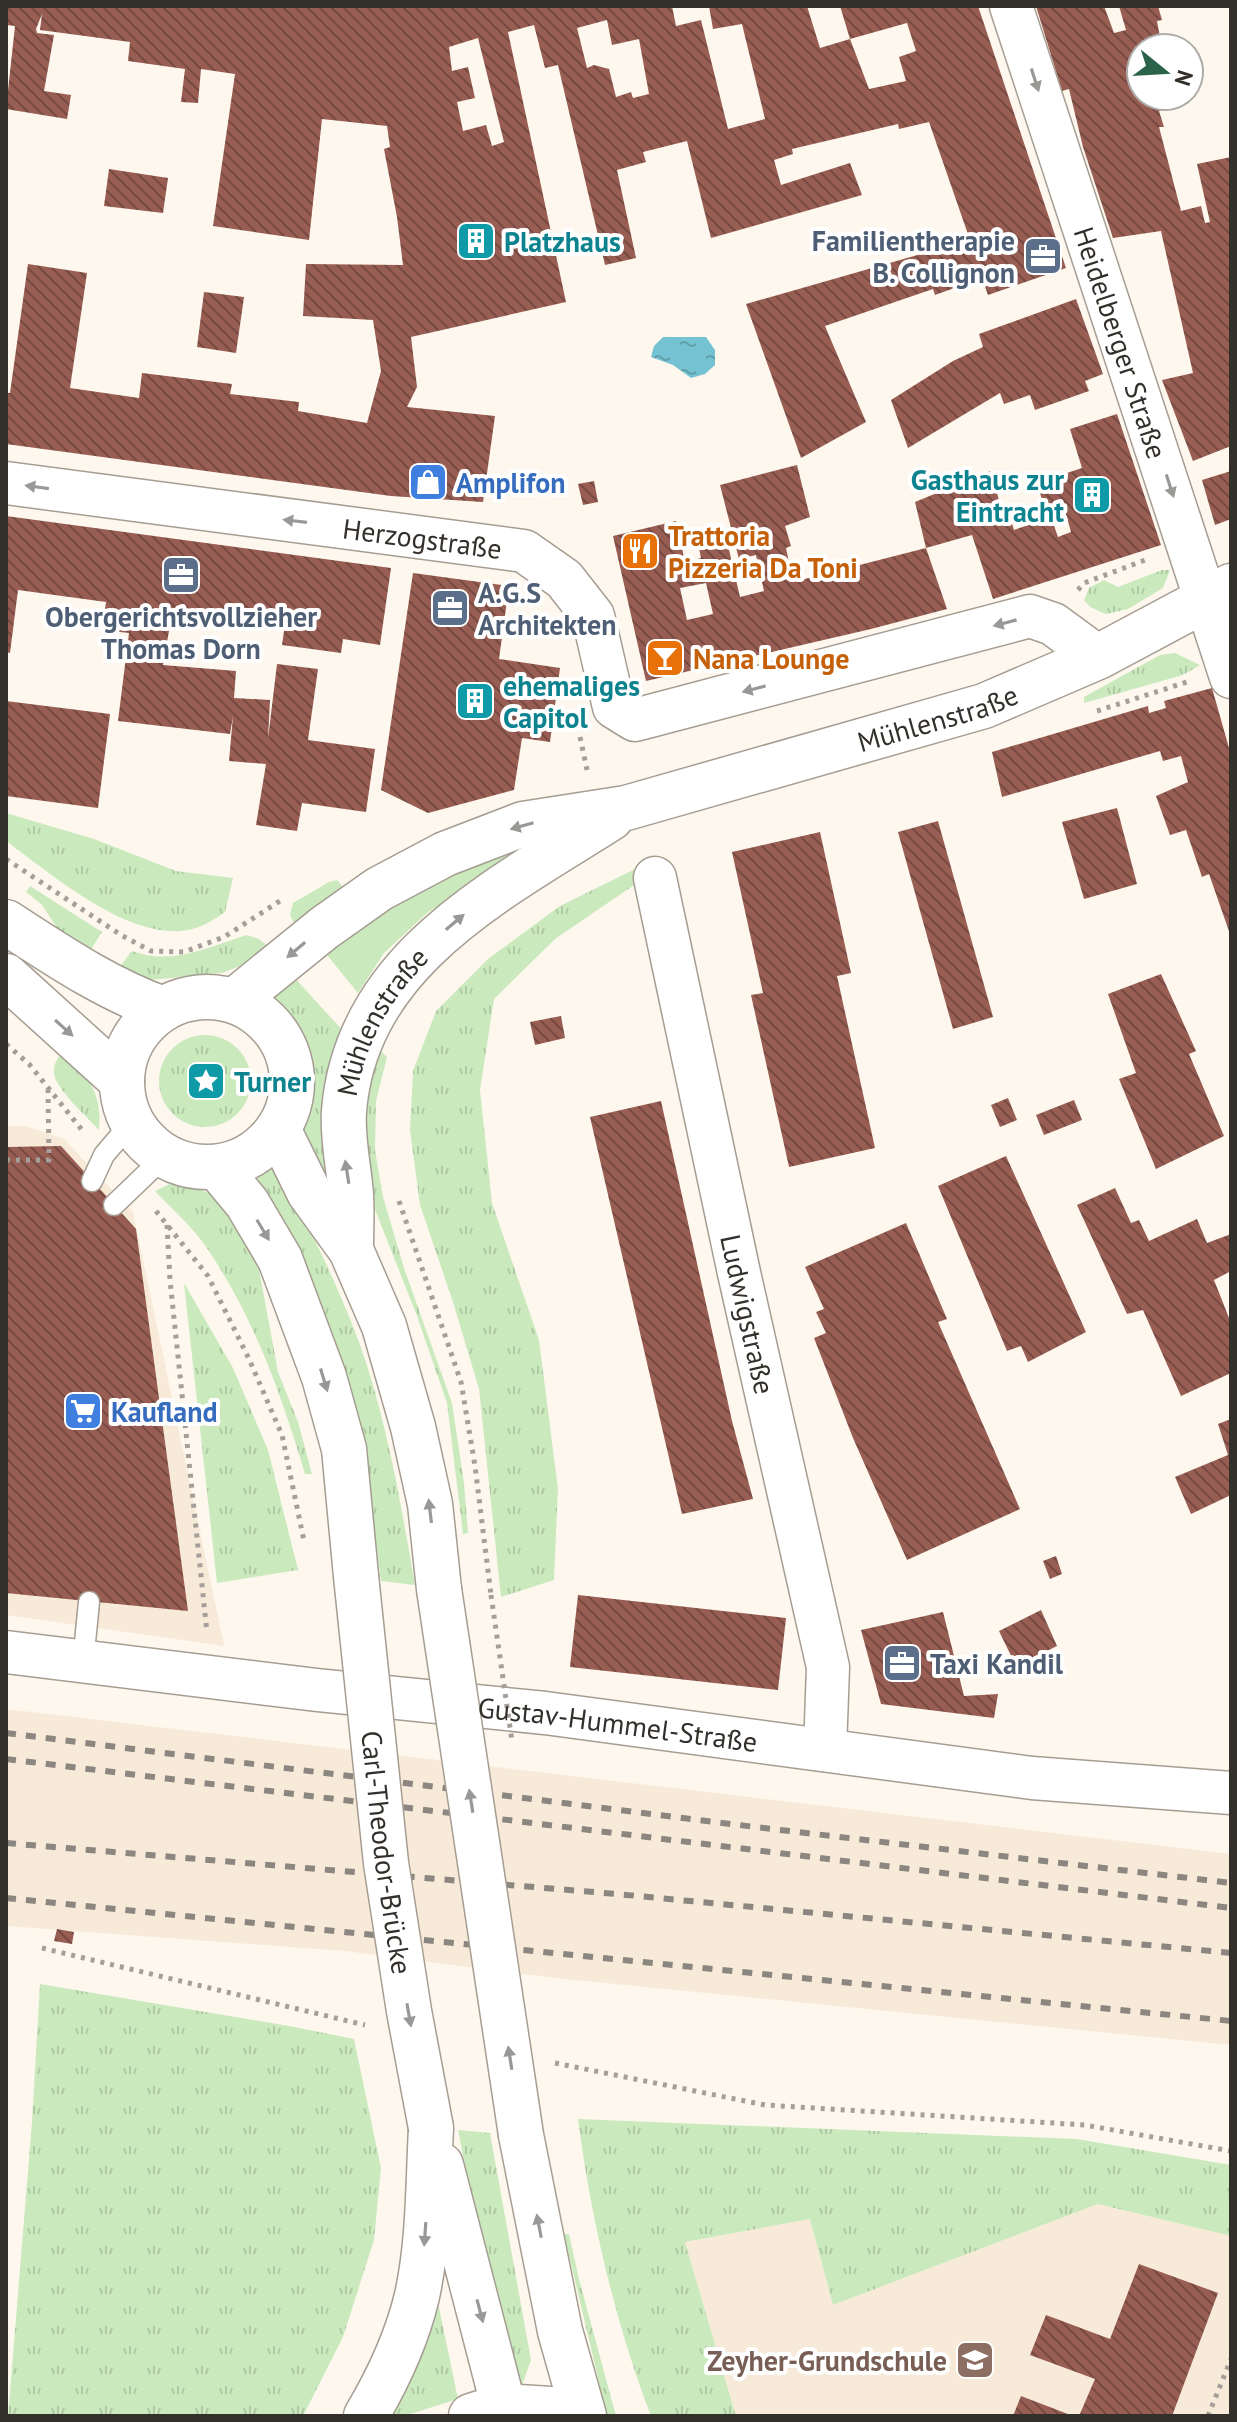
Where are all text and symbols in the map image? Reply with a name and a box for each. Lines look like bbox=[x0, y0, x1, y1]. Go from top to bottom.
north arrow bbox=[1125, 32, 1205, 112]
text: N bbox=[1168, 67, 1200, 89]
one-way arrow bbox=[1030, 68, 1042, 92]
building icon: Platzhaus bbox=[455, 220, 497, 262]
place label: Familientherapie B. Collignon bbox=[812, 222, 1015, 291]
street label: Heidelberger Straße bbox=[1066, 222, 1177, 463]
place label: Platzhaus bbox=[504, 223, 621, 260]
office icon: Familientherapie B. Collignon bbox=[1022, 235, 1064, 277]
shop icon: Amplifon bbox=[407, 461, 449, 503]
place label: Gasthaus zur Eintracht bbox=[911, 461, 1064, 530]
place label: Amplifon bbox=[456, 464, 566, 501]
building icon: Gasthaus zur Eintracht bbox=[1071, 474, 1113, 516]
one-way arrow bbox=[1164, 475, 1176, 499]
one-way arrow bbox=[24, 480, 49, 493]
street label: Herzogstraße bbox=[341, 509, 504, 566]
one-way arrow bbox=[282, 514, 307, 527]
place label: Trattoria Pizzeria Da Toni bbox=[668, 517, 858, 586]
restaurant icon: Trattoria Pizzeria Da Toni bbox=[619, 530, 661, 572]
office icon: Obergerichtsvollzieher Thomas Dorn bbox=[160, 554, 202, 596]
place label: A.G.S Architekten bbox=[478, 574, 616, 643]
office icon: A.G.S Architekten bbox=[429, 587, 471, 629]
place label: Obergerichtsvollzieher Thomas Dorn bbox=[45, 598, 317, 667]
one-way arrow bbox=[993, 617, 1017, 630]
bar icon: Nana Lounge bbox=[644, 637, 686, 679]
place label: Nana Lounge bbox=[693, 640, 850, 677]
place label: ehemaliges Capitol bbox=[503, 667, 640, 736]
street label: Mühlenstraße bbox=[853, 675, 1023, 760]
building icon: ehemaliges Capitol bbox=[454, 680, 496, 722]
one-way arrow bbox=[741, 683, 765, 696]
one-way arrow bbox=[510, 820, 534, 833]
one-way arrow bbox=[445, 914, 465, 931]
street label: Mühlenstraße bbox=[327, 939, 435, 1099]
one-way arrow bbox=[286, 941, 306, 958]
one-way arrow bbox=[55, 1018, 74, 1036]
place icon: Turner bbox=[185, 1060, 227, 1102]
place label: Turner bbox=[234, 1063, 311, 1100]
one-way arrow bbox=[340, 1160, 353, 1185]
one-way arrow bbox=[256, 1219, 270, 1241]
street label: Ludwigstraße bbox=[713, 1231, 784, 1398]
one-way arrow bbox=[318, 1369, 331, 1393]
supermarket icon: Kaufland bbox=[62, 1390, 104, 1432]
place label: Kaufland bbox=[111, 1393, 218, 1430]
one-way arrow bbox=[423, 1499, 436, 1524]
office icon: Taxi Kandil bbox=[881, 1642, 923, 1684]
place label: Taxi Kandil bbox=[930, 1645, 1064, 1682]
street label: Gustav-Hummel-Straße bbox=[476, 1688, 760, 1760]
street label: Carl-Theodor-Brücke bbox=[354, 1729, 421, 1977]
one-way arrow bbox=[464, 1788, 477, 1813]
one-way arrow bbox=[404, 2003, 416, 2028]
one-way arrow bbox=[503, 2045, 516, 2070]
one-way arrow bbox=[533, 2213, 545, 2238]
one-way arrow bbox=[418, 2222, 431, 2247]
one-way arrow bbox=[475, 2299, 487, 2324]
school or university icon: Zeyher-Grundschule bbox=[954, 2339, 996, 2381]
place label: Zeyher-Grundschule bbox=[707, 2342, 947, 2379]

